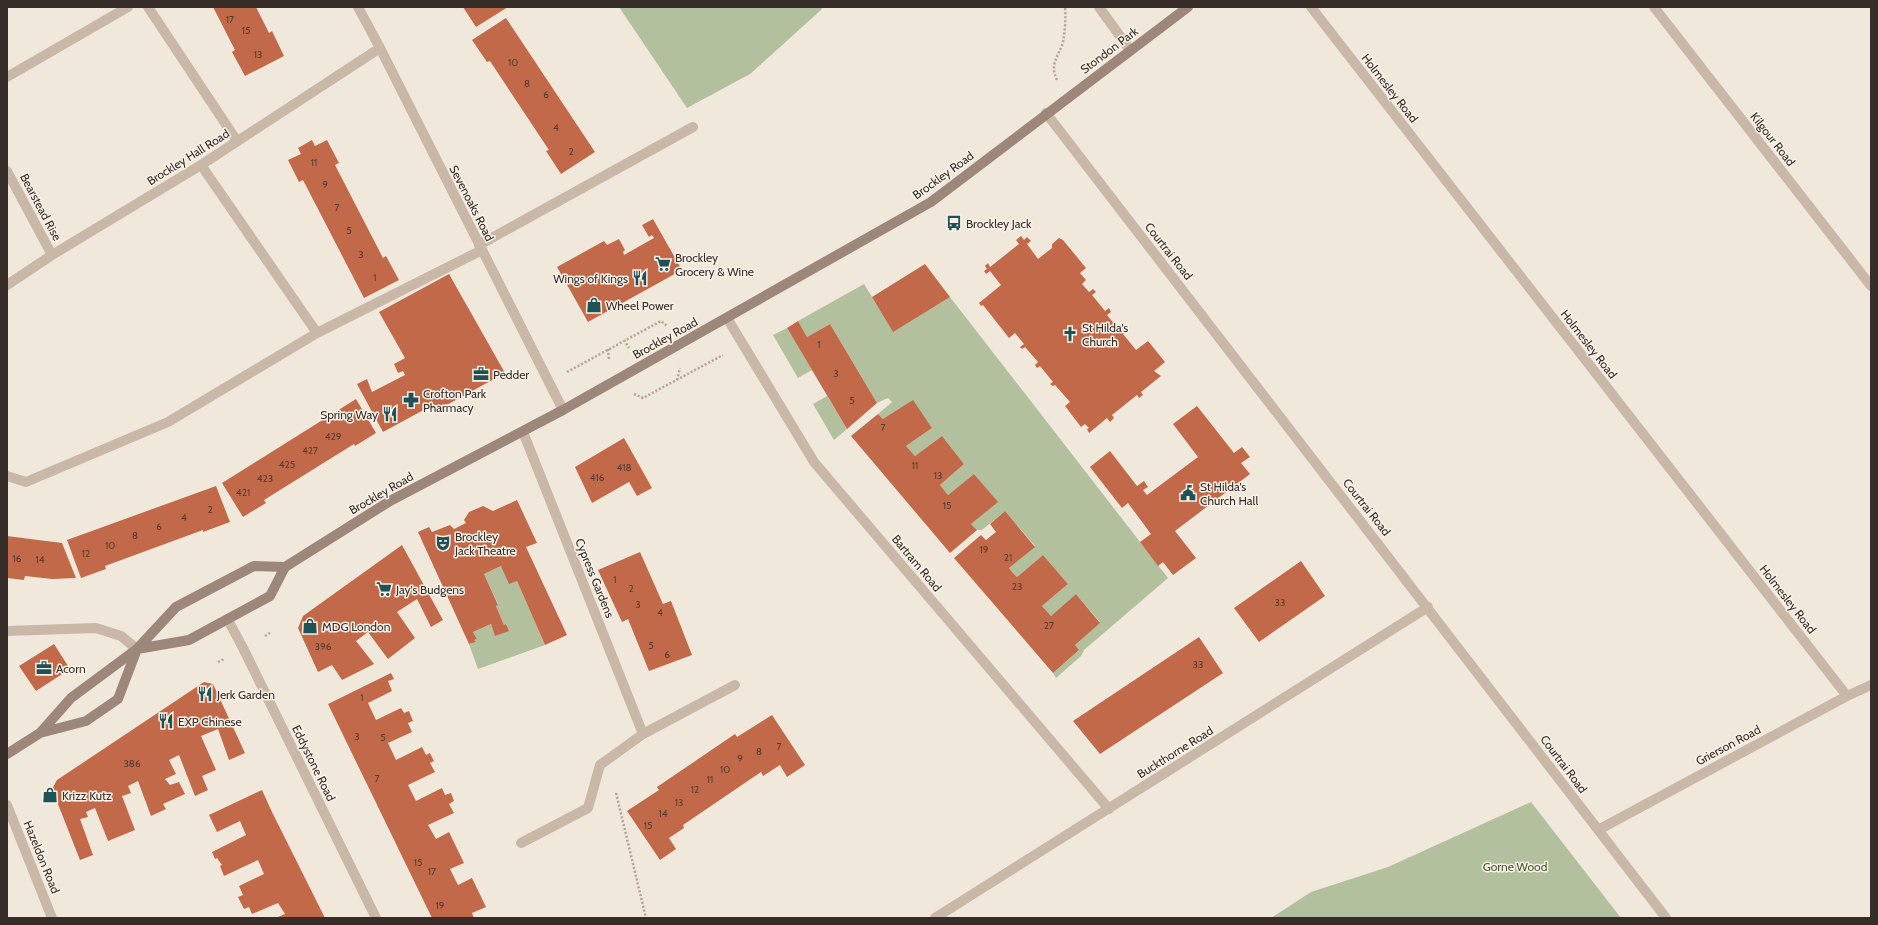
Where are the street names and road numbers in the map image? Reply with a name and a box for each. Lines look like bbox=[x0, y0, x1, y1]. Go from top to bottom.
street label: Stondon Park bbox=[1077, 23, 1141, 77]
street label: Holmesley Road bbox=[1359, 51, 1421, 125]
street label: Kilgour Road bbox=[1747, 109, 1799, 169]
street label: Brockley Hall Road bbox=[144, 126, 232, 188]
street label: Brockley Road bbox=[910, 148, 976, 202]
street label: Sevenoaks Road bbox=[446, 163, 498, 243]
street label: Bearstead Rise bbox=[17, 171, 65, 243]
street label: Courtrai Road bbox=[1142, 219, 1196, 283]
street label: Holmesley Road bbox=[1558, 307, 1620, 381]
street label: Brockley Road bbox=[630, 314, 700, 362]
street label: Brockley Road bbox=[346, 469, 416, 517]
street label: Courtrai Road bbox=[1340, 475, 1394, 539]
street label: Bartram Road bbox=[889, 532, 945, 594]
street label: Cypress Gardens bbox=[572, 536, 618, 620]
street label: Holmesley Road bbox=[1757, 562, 1819, 636]
street label: Eddystone Road bbox=[289, 722, 339, 804]
street label: Grierson Road bbox=[1693, 722, 1763, 768]
street label: Buckthorne Road bbox=[1134, 723, 1216, 781]
street label: Courtrai Road bbox=[1537, 732, 1591, 796]
street label: Hazeldon Road bbox=[21, 818, 63, 896]

